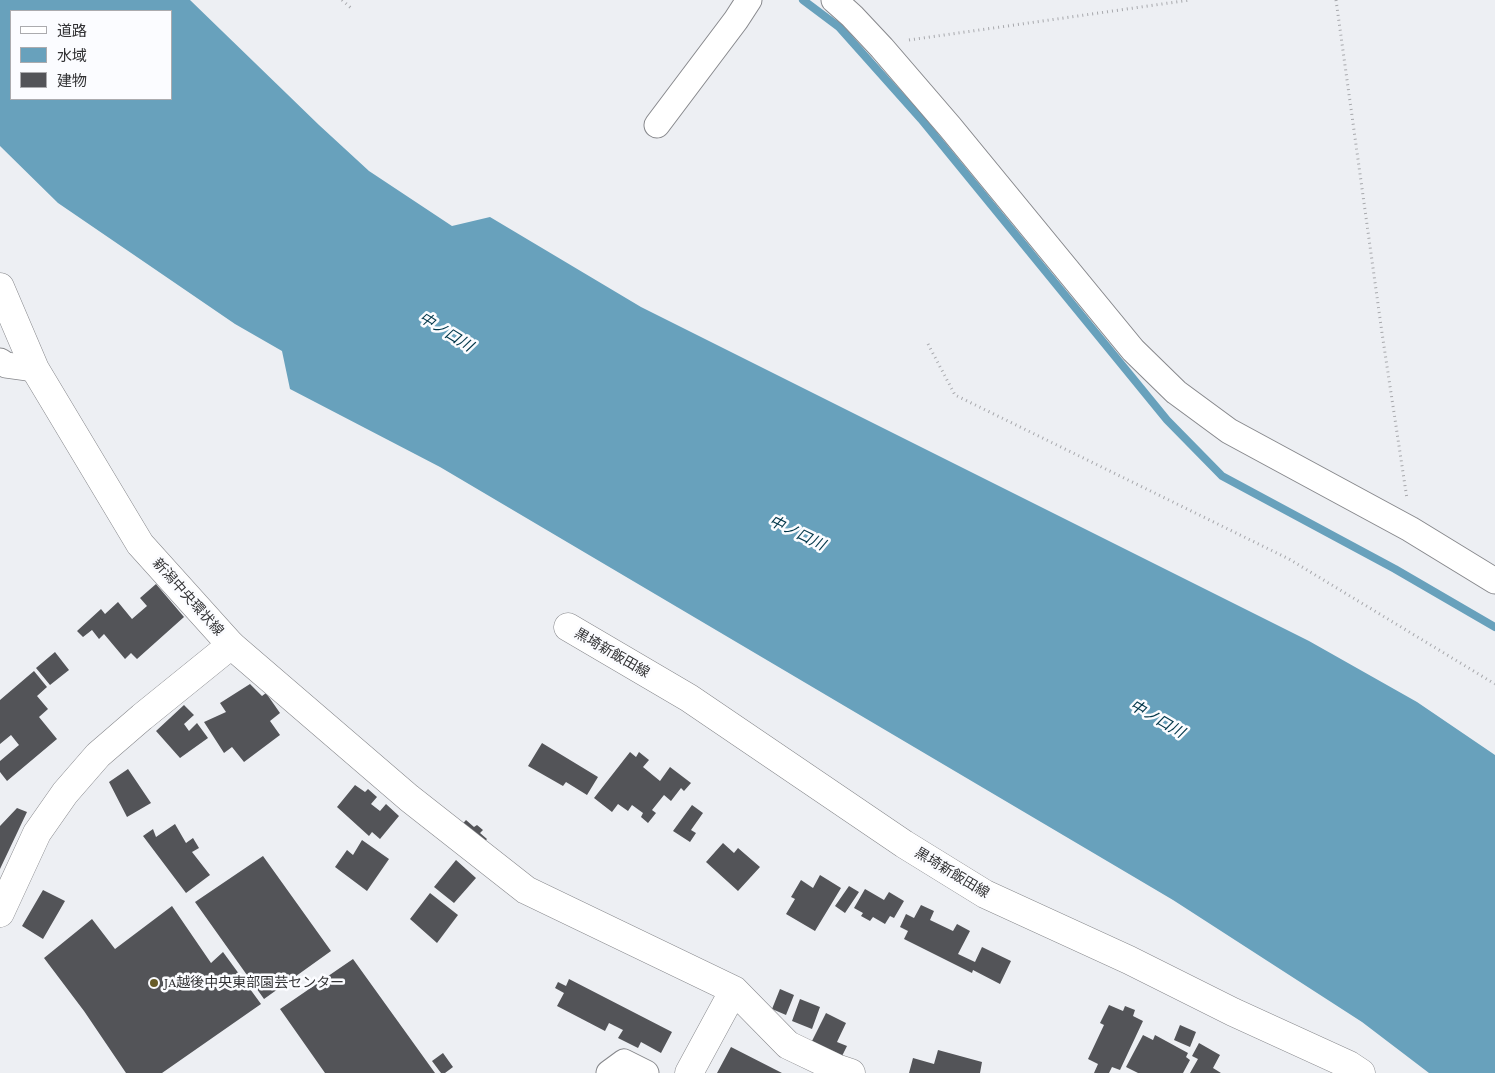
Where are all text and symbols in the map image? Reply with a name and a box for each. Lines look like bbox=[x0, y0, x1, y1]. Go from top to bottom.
legend bbox=[10, 10, 172, 100]
text: 道路 bbox=[57, 23, 87, 39]
text: 水域 bbox=[57, 48, 87, 64]
text: 建物 bbox=[57, 73, 87, 89]
water label: 中ノ口川 bbox=[416, 308, 476, 356]
water label: 中ノ口川 bbox=[766, 512, 828, 554]
street label: 新潟中央環状線 bbox=[149, 555, 227, 639]
street label: 黒埼新飯田線 bbox=[571, 625, 653, 681]
water label: 中ノ口川 bbox=[1127, 696, 1187, 742]
street label: 黒埼新飯田線 bbox=[912, 844, 992, 902]
place label: JA越後中央東部園芸センター bbox=[164, 975, 344, 991]
marker: JA越後中央東部園芸センター bbox=[148, 977, 160, 989]

